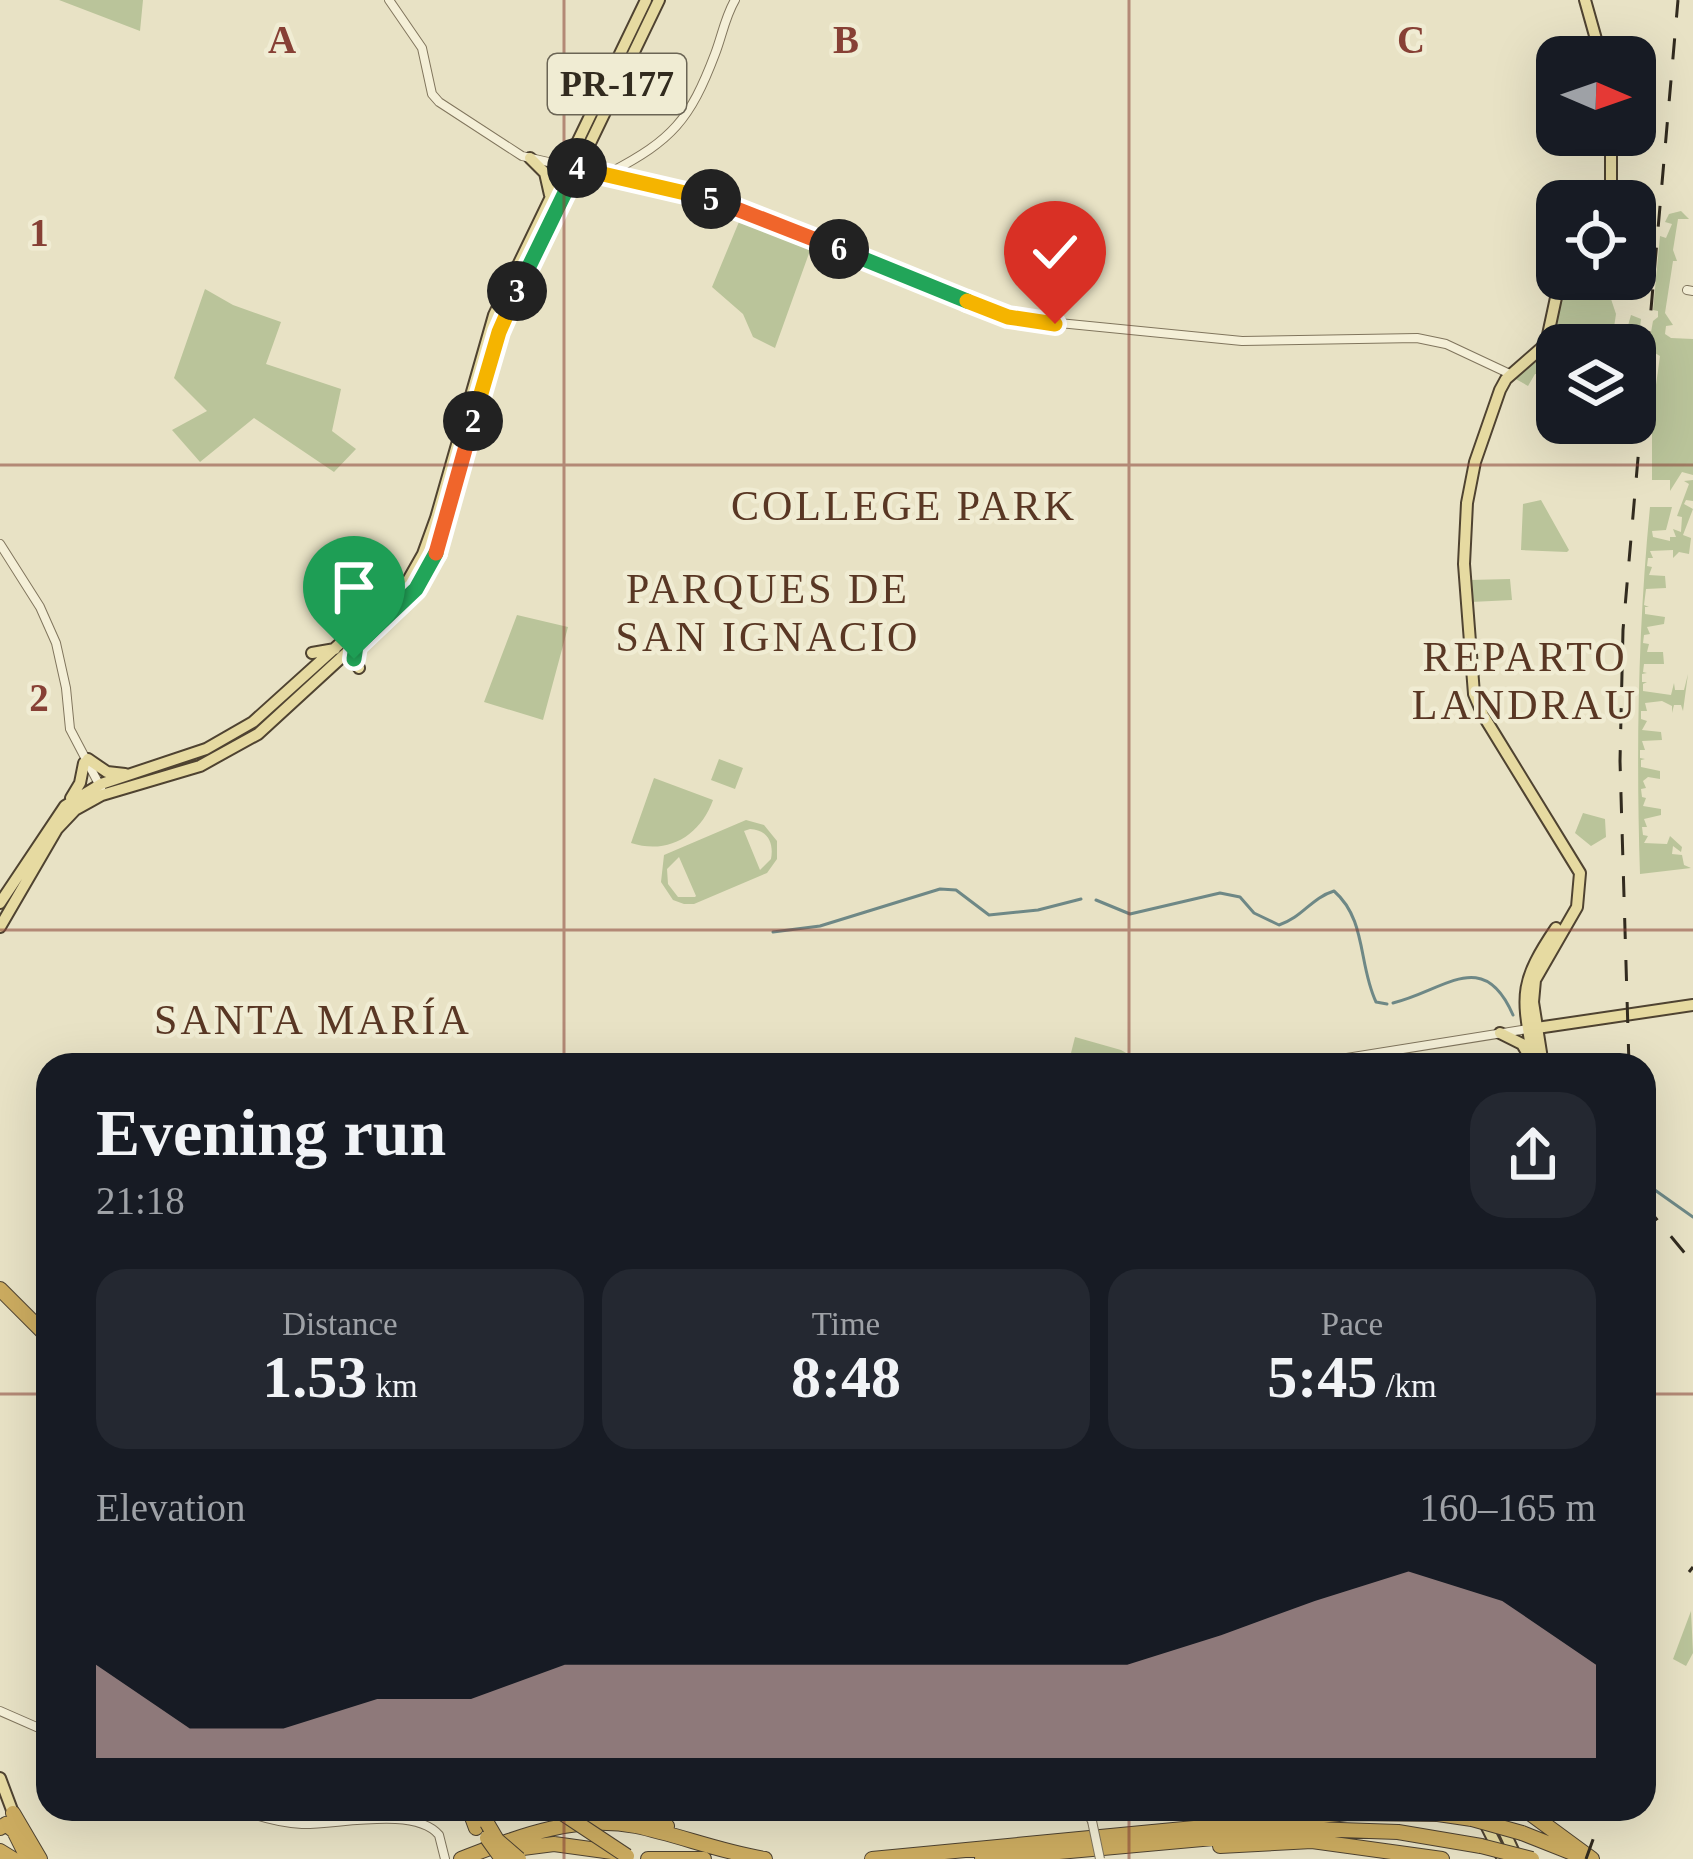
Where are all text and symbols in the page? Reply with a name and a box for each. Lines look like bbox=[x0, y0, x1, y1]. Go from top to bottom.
text: A bbox=[268, 18, 296, 61]
text: B bbox=[833, 18, 859, 61]
text: C bbox=[1397, 18, 1425, 61]
north arrow bbox=[1536, 36, 1656, 156]
map controls bbox=[1536, 36, 1656, 444]
road number: PR-177 bbox=[548, 54, 686, 114]
pin: 4 bbox=[547, 138, 607, 198]
text: 4 bbox=[569, 150, 585, 186]
pin: 5 bbox=[681, 169, 741, 229]
button: locate bbox=[1536, 180, 1656, 300]
text: 5 bbox=[703, 181, 719, 217]
pin bbox=[1004, 201, 1106, 324]
text: 1 bbox=[29, 211, 49, 254]
pin: 6 bbox=[809, 219, 869, 279]
icon: check bbox=[1022, 219, 1088, 285]
text: 6 bbox=[831, 231, 847, 267]
pin: 3 bbox=[487, 261, 547, 321]
text: 3 bbox=[509, 273, 525, 309]
button: layers bbox=[1536, 324, 1656, 444]
pin: 2 bbox=[443, 391, 503, 451]
text: 2 bbox=[465, 403, 481, 439]
district label: COLLEGE PARK bbox=[731, 483, 1077, 529]
pin bbox=[303, 536, 405, 659]
icon: arrive bbox=[321, 554, 387, 620]
district label: PARQUES DE SAN IGNACIO bbox=[616, 566, 920, 660]
district label: REPARTO LANDRAU bbox=[1412, 634, 1638, 728]
text: 2 bbox=[29, 676, 49, 719]
district label: SANTA MARÍA bbox=[154, 997, 472, 1043]
button: share bbox=[1470, 1092, 1596, 1218]
text: Evening run bbox=[96, 1096, 446, 1169]
text: 21:18 bbox=[96, 1179, 185, 1222]
text: Distance bbox=[282, 1306, 398, 1342]
text: Time bbox=[812, 1306, 880, 1342]
text: Pace bbox=[1321, 1306, 1383, 1342]
text: 1.53 bbox=[262, 1344, 367, 1410]
text: 8:48 bbox=[791, 1344, 901, 1410]
text: 5:45 bbox=[1267, 1344, 1377, 1410]
text: km bbox=[367, 1368, 418, 1404]
text: /km bbox=[1377, 1368, 1437, 1404]
text: Elevation bbox=[96, 1486, 245, 1529]
text: 160–165 m bbox=[1419, 1486, 1596, 1529]

